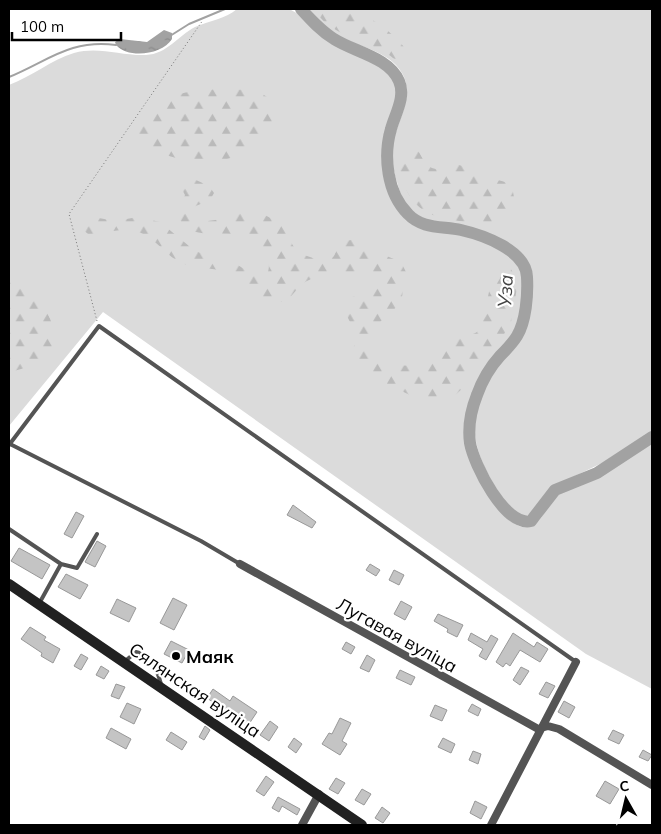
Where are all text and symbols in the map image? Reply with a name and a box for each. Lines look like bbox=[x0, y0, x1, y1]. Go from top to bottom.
scale bar bbox=[12, 10, 121, 42]
text: 100 m bbox=[20, 17, 64, 36]
water label: Уза bbox=[492, 274, 518, 308]
street label: Лугавая вуліца bbox=[333, 592, 461, 678]
street label: Сялянская вуліца bbox=[125, 637, 265, 743]
place label: Маяк bbox=[186, 645, 234, 668]
marker: Маяк bbox=[170, 650, 182, 662]
north arrow bbox=[601, 774, 651, 824]
text: С bbox=[618, 777, 630, 796]

